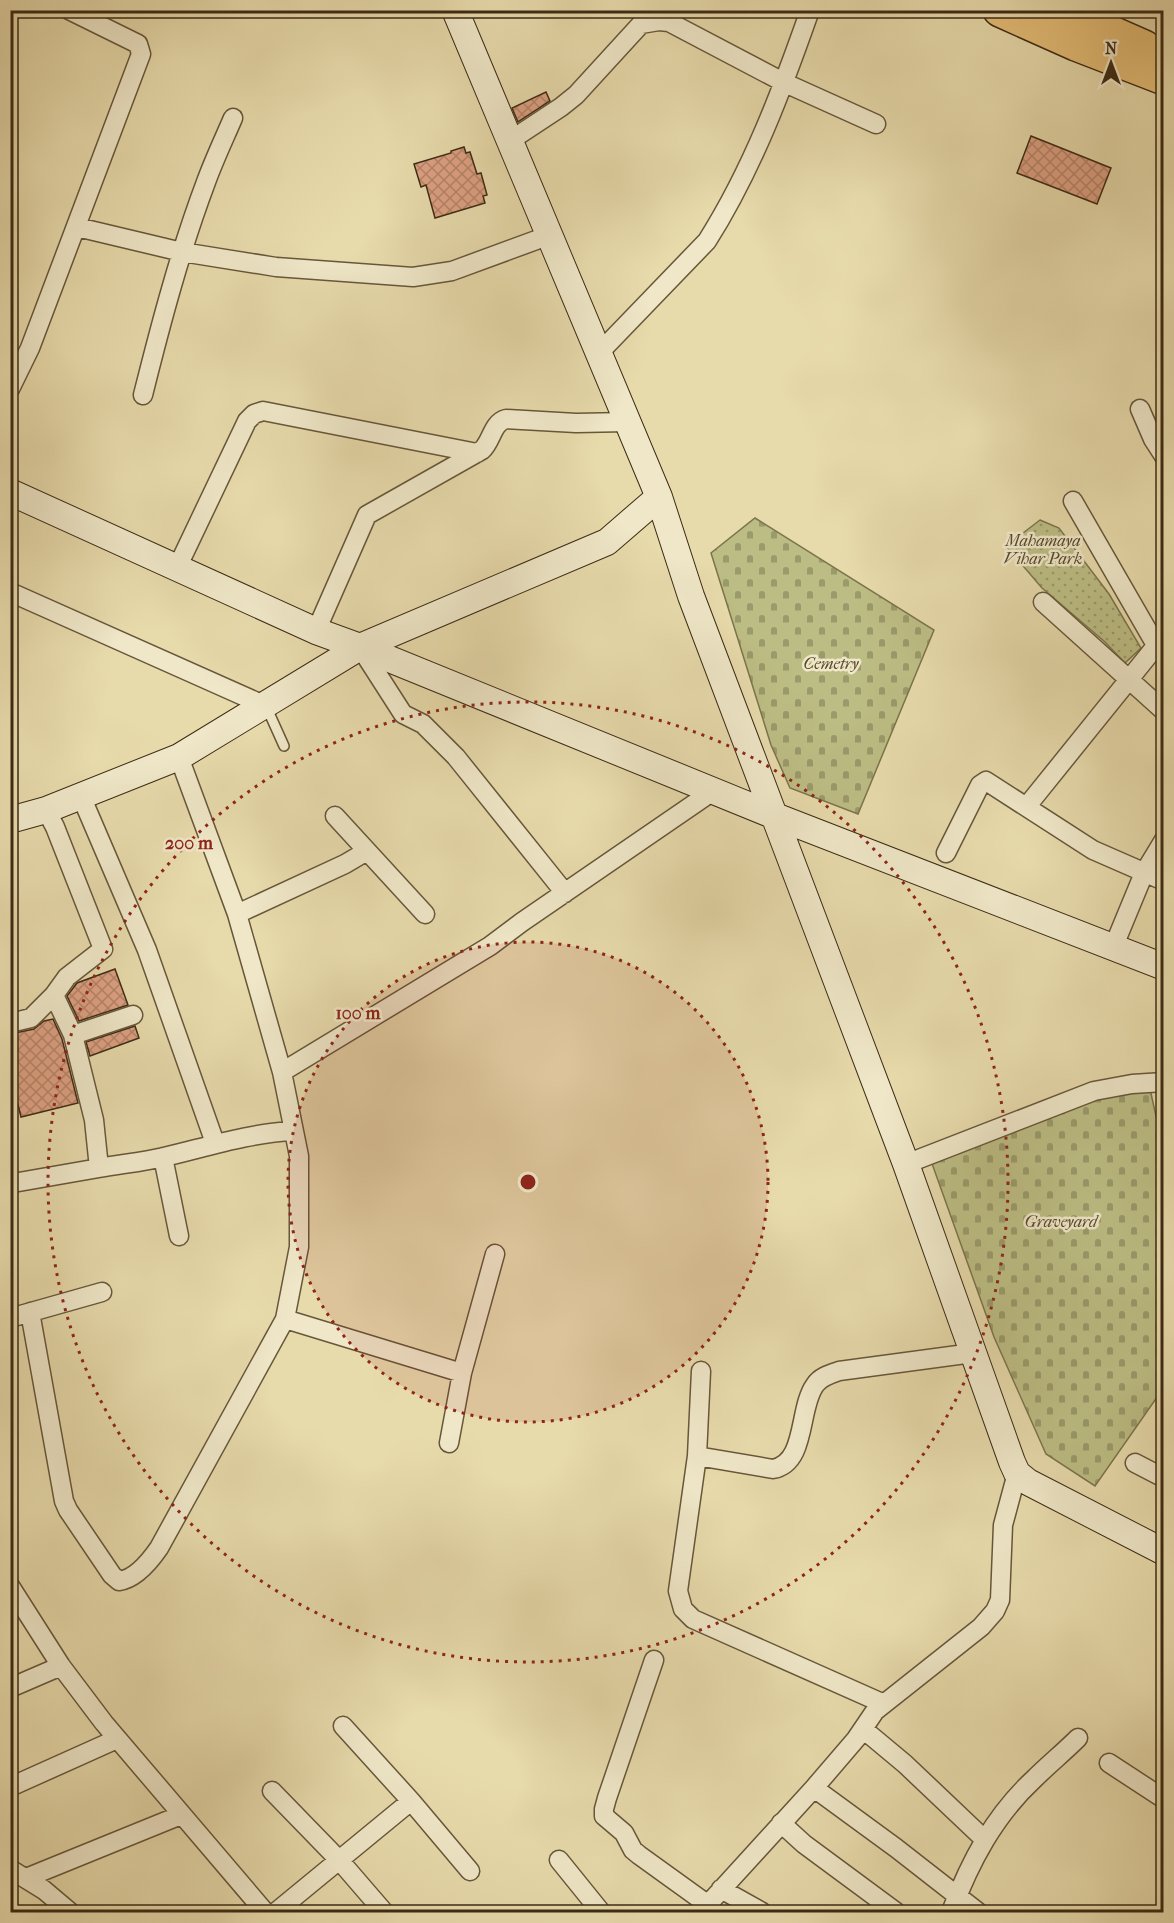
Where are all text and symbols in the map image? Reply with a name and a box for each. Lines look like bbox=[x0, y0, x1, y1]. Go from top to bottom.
north arrow bbox=[1081, 33, 1141, 93]
text: N bbox=[1105, 39, 1118, 58]
park label: Mahamaya Vihar Park bbox=[1004, 531, 1082, 568]
park label: Cemetry bbox=[803, 654, 859, 673]
text: 200 m bbox=[165, 833, 214, 854]
text: 100 m bbox=[335, 1003, 382, 1024]
centre of rings bbox=[518, 1172, 538, 1192]
park label: Graveyard bbox=[1025, 1212, 1099, 1231]

